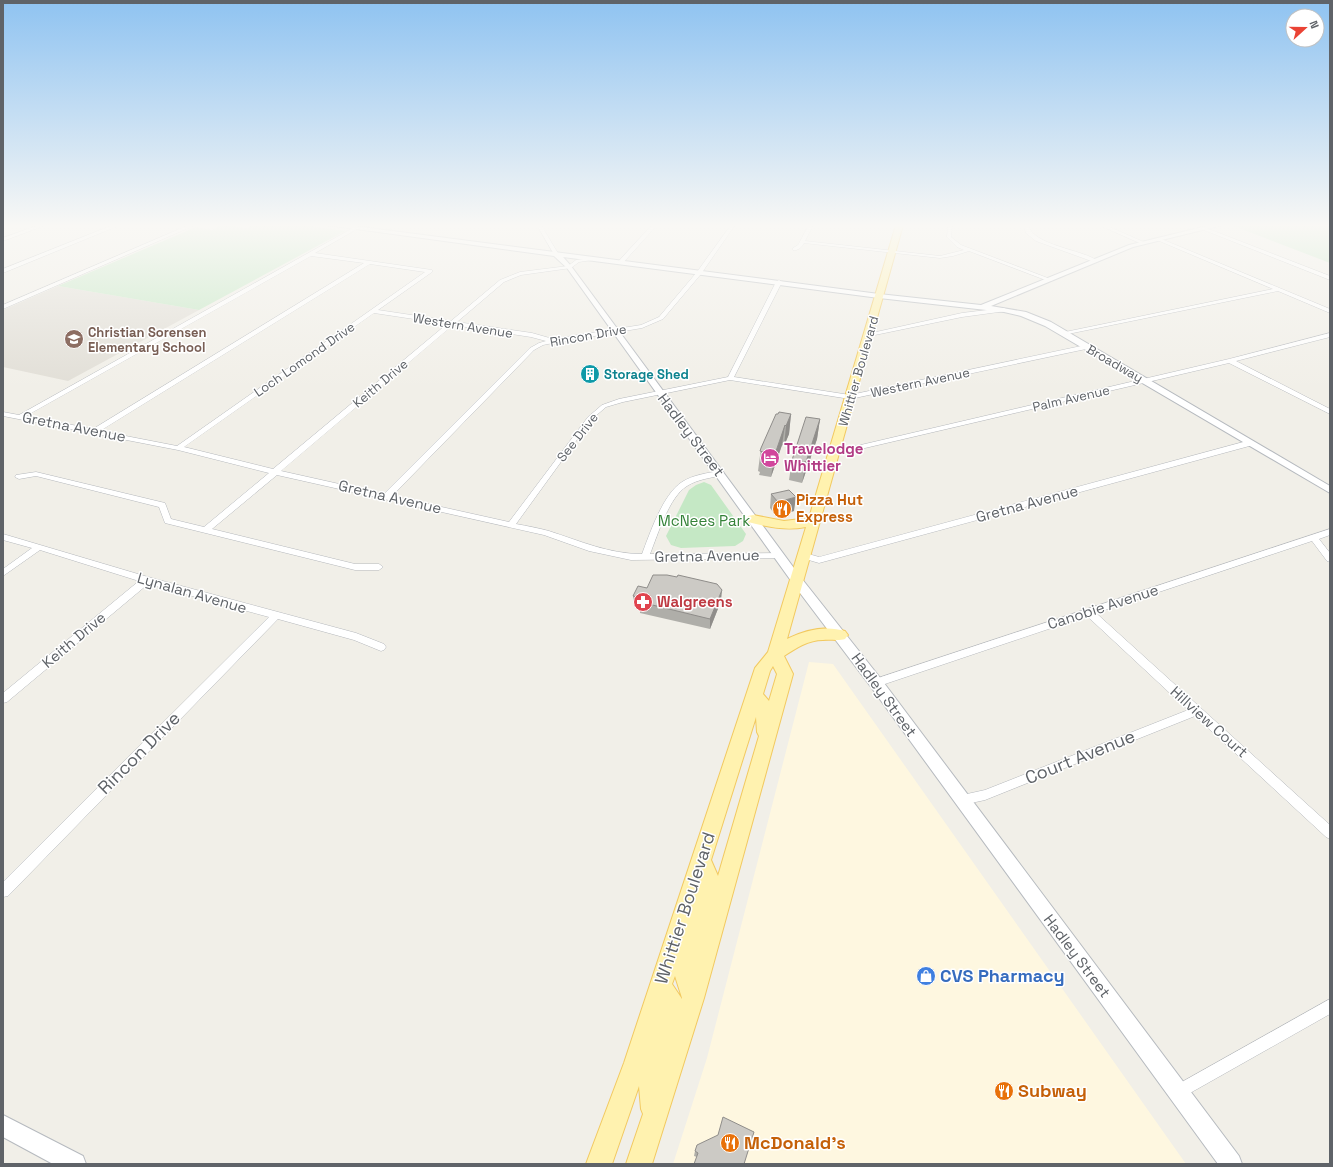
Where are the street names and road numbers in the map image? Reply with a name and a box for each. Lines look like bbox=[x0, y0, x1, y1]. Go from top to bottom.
street label: Western Avenue bbox=[412, 309, 514, 342]
street label: Whittier Boulevard bbox=[835, 314, 882, 428]
street label: Loch Lomond Drive bbox=[251, 318, 358, 401]
street label: Rincon Drive bbox=[548, 320, 628, 351]
street label: Broadway bbox=[1083, 340, 1146, 386]
street label: Keith Drive bbox=[349, 355, 411, 411]
street label: Western Avenue bbox=[869, 364, 971, 401]
street label: Palm Avenue bbox=[1031, 381, 1111, 416]
street label: Hadley Street bbox=[654, 389, 729, 480]
street label: Gretna Avenue bbox=[21, 407, 128, 446]
street label: See Drive bbox=[553, 409, 602, 465]
street label: Gretna Avenue bbox=[337, 475, 444, 518]
street label: Gretna Avenue bbox=[974, 481, 1080, 526]
street label: Gretna Avenue bbox=[654, 545, 760, 566]
street label: Lynalan Avenue bbox=[135, 568, 249, 617]
street label: Canobie Avenue bbox=[1045, 580, 1161, 633]
street label: Keith Drive bbox=[38, 607, 109, 672]
street label: Hadley Street bbox=[848, 649, 921, 741]
street label: Hillview Court bbox=[1167, 682, 1252, 761]
street label: Rincon Drive bbox=[93, 707, 185, 799]
street label: Court Avenue bbox=[1021, 724, 1138, 789]
street label: Whittier Boulevard bbox=[649, 829, 720, 987]
street label: Hadley Street bbox=[1040, 910, 1115, 1001]

